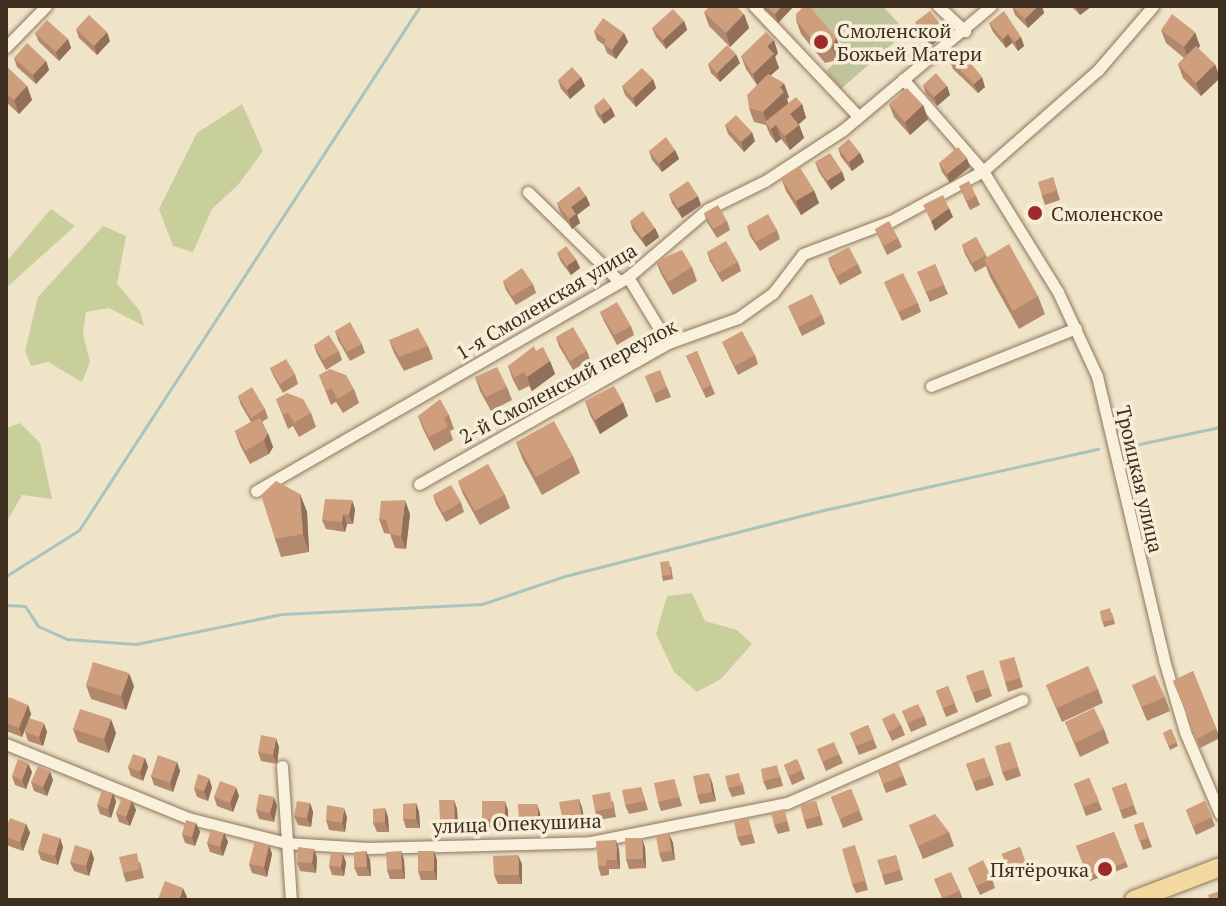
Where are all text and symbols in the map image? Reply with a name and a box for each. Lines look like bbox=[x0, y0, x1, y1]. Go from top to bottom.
place label: Смоленской Божьей Матери bbox=[837, 18, 982, 65]
marker: Смоленской Божьей Матери bbox=[812, 33, 830, 51]
place label: Смоленское bbox=[1051, 201, 1163, 225]
marker: Смоленское bbox=[1026, 204, 1044, 222]
street label: 1-я Смоленская улица bbox=[451, 237, 641, 365]
street label: 2-й Смоленский переулок bbox=[455, 313, 681, 449]
street label: Троицкая улица bbox=[1111, 403, 1169, 555]
street label: улица Опекушина bbox=[432, 808, 602, 838]
place label: Пятёрочка bbox=[990, 857, 1089, 881]
marker: Пятёрочка bbox=[1096, 860, 1114, 878]

